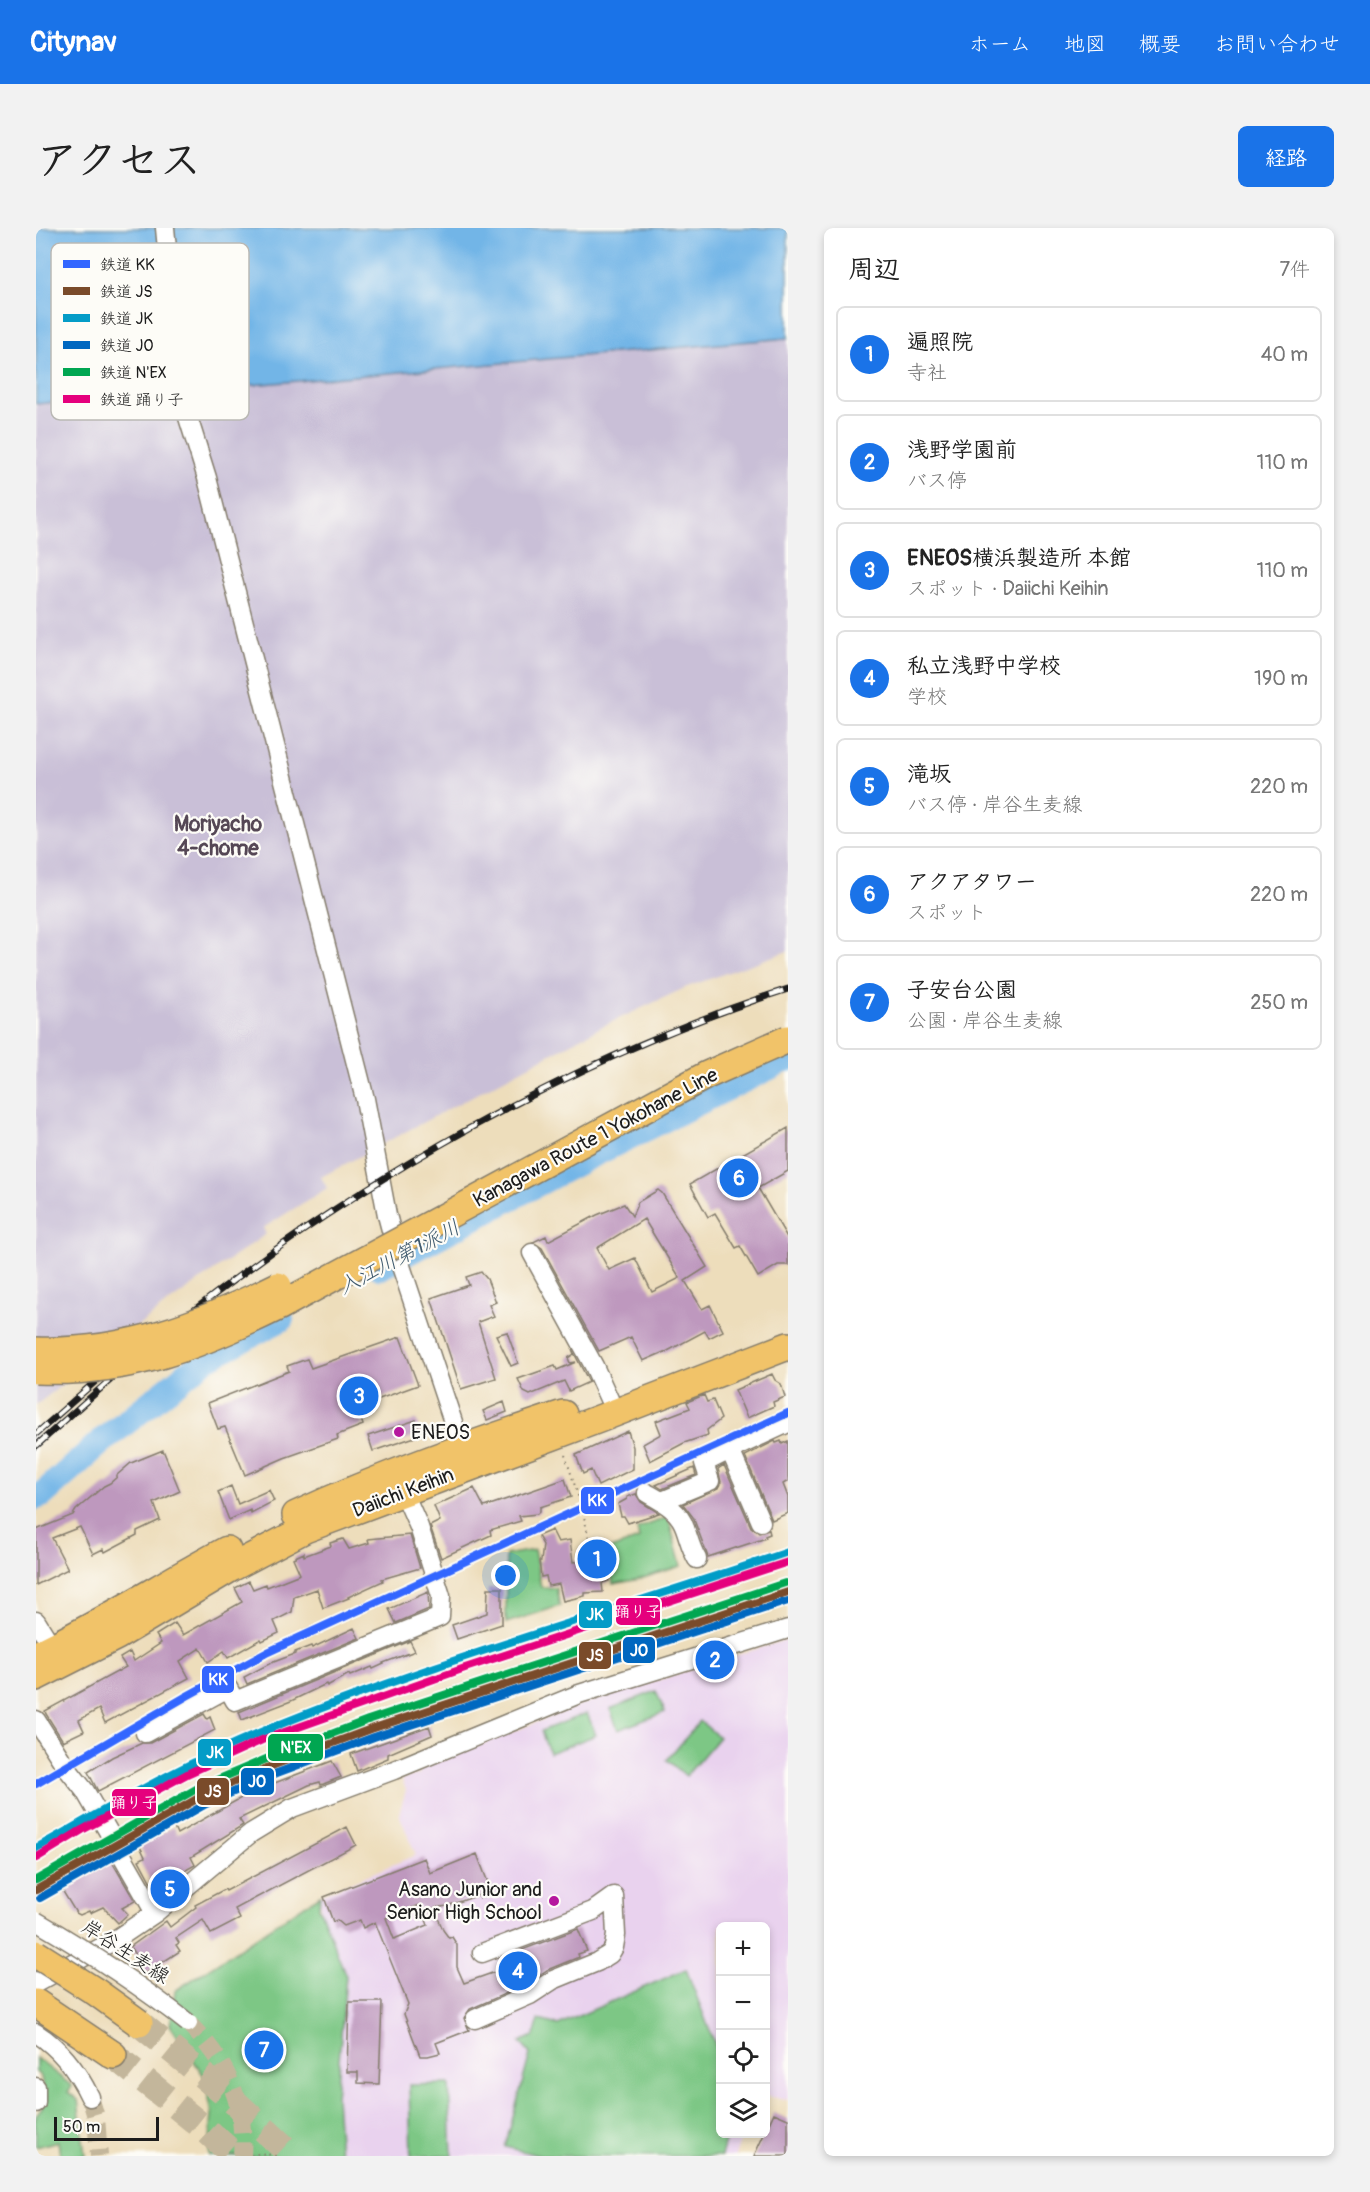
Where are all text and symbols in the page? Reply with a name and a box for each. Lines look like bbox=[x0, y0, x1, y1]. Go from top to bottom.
text: Citynav bbox=[30, 25, 117, 60]
text: ホーム bbox=[969, 31, 1031, 58]
text: 地図 bbox=[1064, 31, 1106, 58]
text: 概要 bbox=[1139, 31, 1181, 58]
text: お問い合わせ bbox=[1214, 31, 1340, 58]
button: 経路 bbox=[1238, 126, 1334, 187]
text: アクセス bbox=[36, 135, 201, 187]
legend bbox=[51, 243, 249, 420]
text: 周辺 bbox=[848, 254, 900, 286]
text: 鉄道 KK bbox=[100, 255, 155, 275]
text: 7件 bbox=[1279, 257, 1310, 282]
text: 鉄道 JS bbox=[100, 282, 152, 302]
text: 鉄道 JK bbox=[100, 309, 153, 329]
text: 遍照院 bbox=[907, 328, 973, 356]
text: 鉄道 JO bbox=[100, 336, 153, 356]
text: 1 bbox=[866, 342, 873, 367]
text: 40 m bbox=[1261, 342, 1308, 367]
text: 寺社 bbox=[907, 360, 947, 385]
text: 鉄道 N'EX bbox=[100, 363, 167, 383]
text: 鉄道 踊り子 bbox=[100, 390, 183, 410]
text: 浅野学園前 bbox=[907, 436, 1017, 464]
text: 2 bbox=[864, 450, 875, 475]
text: 110 m bbox=[1257, 450, 1308, 475]
text: バス停 bbox=[907, 468, 967, 493]
text: ENEOS横浜製造所 本館 bbox=[907, 544, 1131, 572]
text: 3 bbox=[864, 558, 875, 583]
text: 110 m bbox=[1257, 558, 1308, 583]
text: スポット · Daiichi Keihin bbox=[907, 576, 1108, 601]
text: 私立浅野中学校 bbox=[907, 652, 1061, 680]
text: 4 bbox=[864, 666, 875, 691]
text: 190 m bbox=[1254, 666, 1308, 691]
text: 学校 bbox=[907, 684, 947, 709]
text: 滝坂 bbox=[907, 760, 951, 788]
text: 5 bbox=[864, 774, 875, 799]
text: 220 m bbox=[1250, 774, 1308, 799]
text: バス停 · 岸谷生麦線 bbox=[907, 792, 1082, 817]
district label: Moriyacho 4-chome bbox=[174, 811, 263, 862]
text: アクアタワー bbox=[907, 868, 1037, 896]
text: 6 bbox=[864, 882, 875, 907]
text: 220 m bbox=[1250, 882, 1308, 907]
text: スポット bbox=[907, 900, 987, 925]
text: 子安台公園 bbox=[907, 976, 1017, 1004]
text: 7 bbox=[864, 990, 875, 1015]
text: 250 m bbox=[1250, 990, 1308, 1015]
text: 公園 · 岸谷生麦線 bbox=[907, 1008, 1062, 1033]
street label: Kanagawa Route 1 Yokohane Line bbox=[469, 1062, 722, 1213]
pin: 6 bbox=[720, 1156, 758, 1200]
water label: 入江川第1派川 bbox=[334, 1214, 465, 1301]
pin: 3 bbox=[340, 1374, 378, 1418]
place label: ENEOS bbox=[411, 1420, 470, 1445]
marker: ENEOS bbox=[392, 1425, 406, 1439]
street label: Daiichi Keihin bbox=[349, 1462, 457, 1523]
line badge: KK bbox=[580, 1486, 615, 1515]
text: KK bbox=[587, 1491, 607, 1511]
pin: 1 bbox=[578, 1536, 616, 1582]
your location bbox=[491, 1561, 520, 1590]
line badge: 踊り子 bbox=[615, 1597, 661, 1626]
line badge: JK bbox=[578, 1600, 613, 1629]
text: 踊り子 bbox=[614, 1602, 662, 1622]
text: JK bbox=[586, 1605, 604, 1625]
line badge: JO bbox=[622, 1636, 656, 1664]
pin: 2 bbox=[696, 1638, 734, 1682]
line badge: JS bbox=[578, 1641, 612, 1670]
text: JO bbox=[630, 1641, 648, 1661]
text: JS bbox=[587, 1646, 604, 1666]
line badge: KK bbox=[201, 1665, 235, 1694]
text: KK bbox=[208, 1670, 228, 1690]
line badge: N'EX bbox=[267, 1733, 324, 1762]
line badge: JK bbox=[197, 1738, 232, 1767]
text: N'EX bbox=[280, 1738, 312, 1758]
text: JK bbox=[206, 1743, 224, 1763]
line badge: JO bbox=[240, 1767, 275, 1796]
text: JO bbox=[248, 1772, 266, 1792]
line badge: JS bbox=[196, 1777, 230, 1806]
text: JS bbox=[205, 1782, 222, 1802]
line badge: 踊り子 bbox=[111, 1788, 157, 1817]
text: 踊り子 bbox=[110, 1793, 158, 1813]
pin: 5 bbox=[150, 1866, 190, 1912]
place label: Asano Junior and Senior High School bbox=[386, 1877, 542, 1925]
marker: Asano Junior and Senior High School bbox=[547, 1894, 561, 1908]
street label: 岸谷生麦線 bbox=[77, 1914, 174, 1989]
map controls bbox=[716, 1922, 770, 2138]
button: + bbox=[716, 1922, 770, 1976]
pin: 4 bbox=[498, 1948, 538, 1994]
button: − bbox=[716, 1976, 770, 2030]
pin: 7 bbox=[244, 2028, 284, 2072]
button: locate bbox=[716, 2030, 770, 2084]
button: layers bbox=[716, 2084, 770, 2138]
scale bar bbox=[54, 2114, 159, 2142]
text: 50 m bbox=[63, 2117, 100, 2137]

